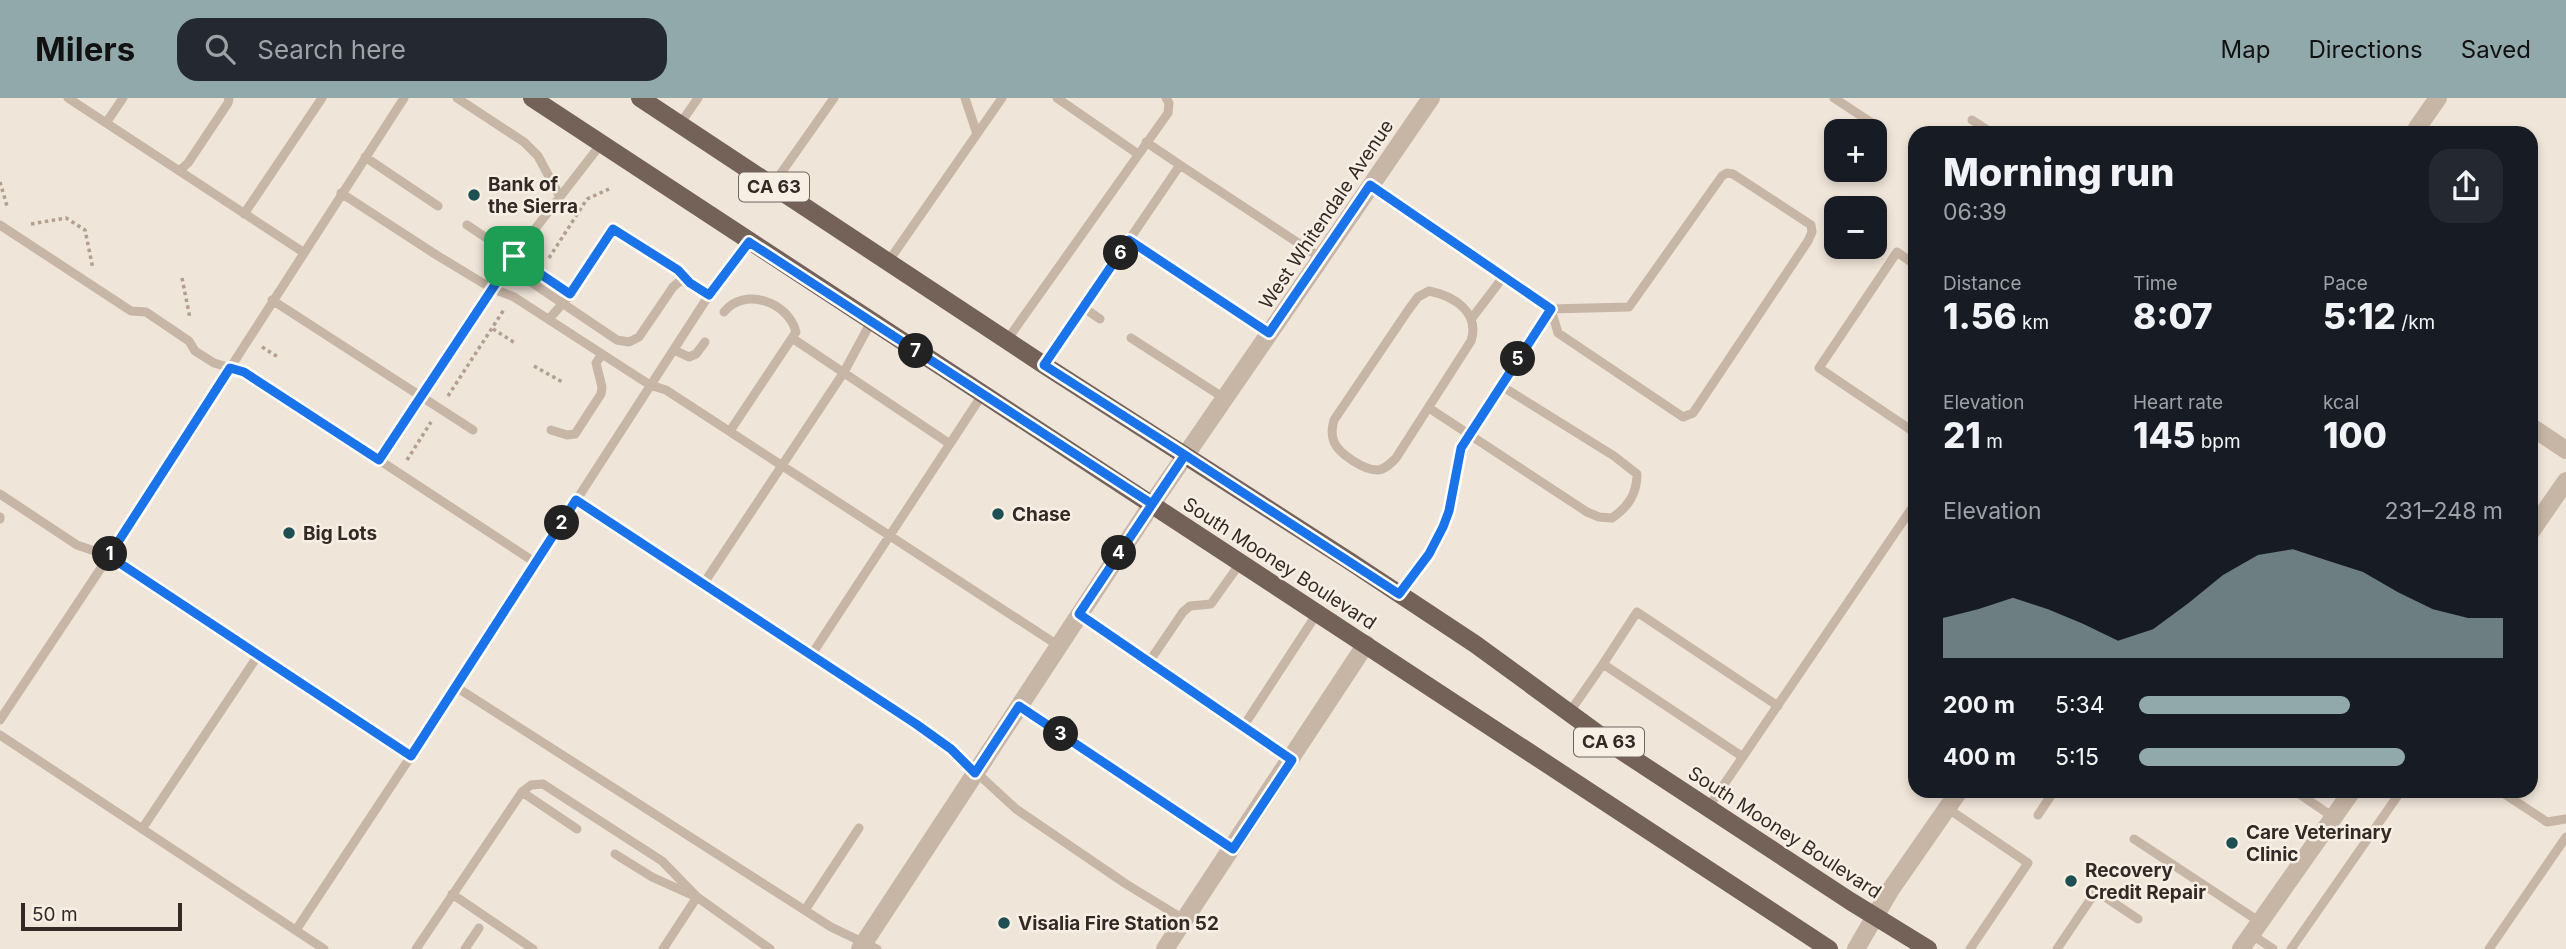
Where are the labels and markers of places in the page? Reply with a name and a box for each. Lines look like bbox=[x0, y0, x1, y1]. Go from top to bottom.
place label: Bank of the Sierra bbox=[488, 173, 578, 218]
marker: Bank of the Sierra bbox=[466, 187, 482, 203]
pin bbox=[484, 226, 544, 286]
pin: 6 bbox=[1104, 236, 1138, 270]
pin: 7 bbox=[898, 334, 934, 368]
pin: 5 bbox=[1500, 342, 1536, 376]
place label: Chase bbox=[1012, 503, 1071, 526]
pin: 2 bbox=[544, 506, 580, 540]
marker: Chase bbox=[990, 506, 1006, 522]
place label: Big Lots bbox=[303, 522, 377, 545]
marker: Big Lots bbox=[281, 525, 297, 541]
pin: 1 bbox=[92, 536, 128, 572]
pin: 4 bbox=[1102, 536, 1136, 570]
pin: 3 bbox=[1044, 716, 1078, 752]
place label: Care Veterinary Clinic bbox=[2246, 821, 2393, 866]
marker: Care Veterinary Clinic bbox=[2224, 835, 2240, 851]
place label: Recovery Credit Repair bbox=[2085, 859, 2206, 904]
marker: Recovery Credit Repair bbox=[2063, 873, 2079, 889]
place label: Visalia Fire Station 52 bbox=[1018, 912, 1219, 935]
marker: Visalia Fire Station 52 bbox=[996, 915, 1012, 931]

